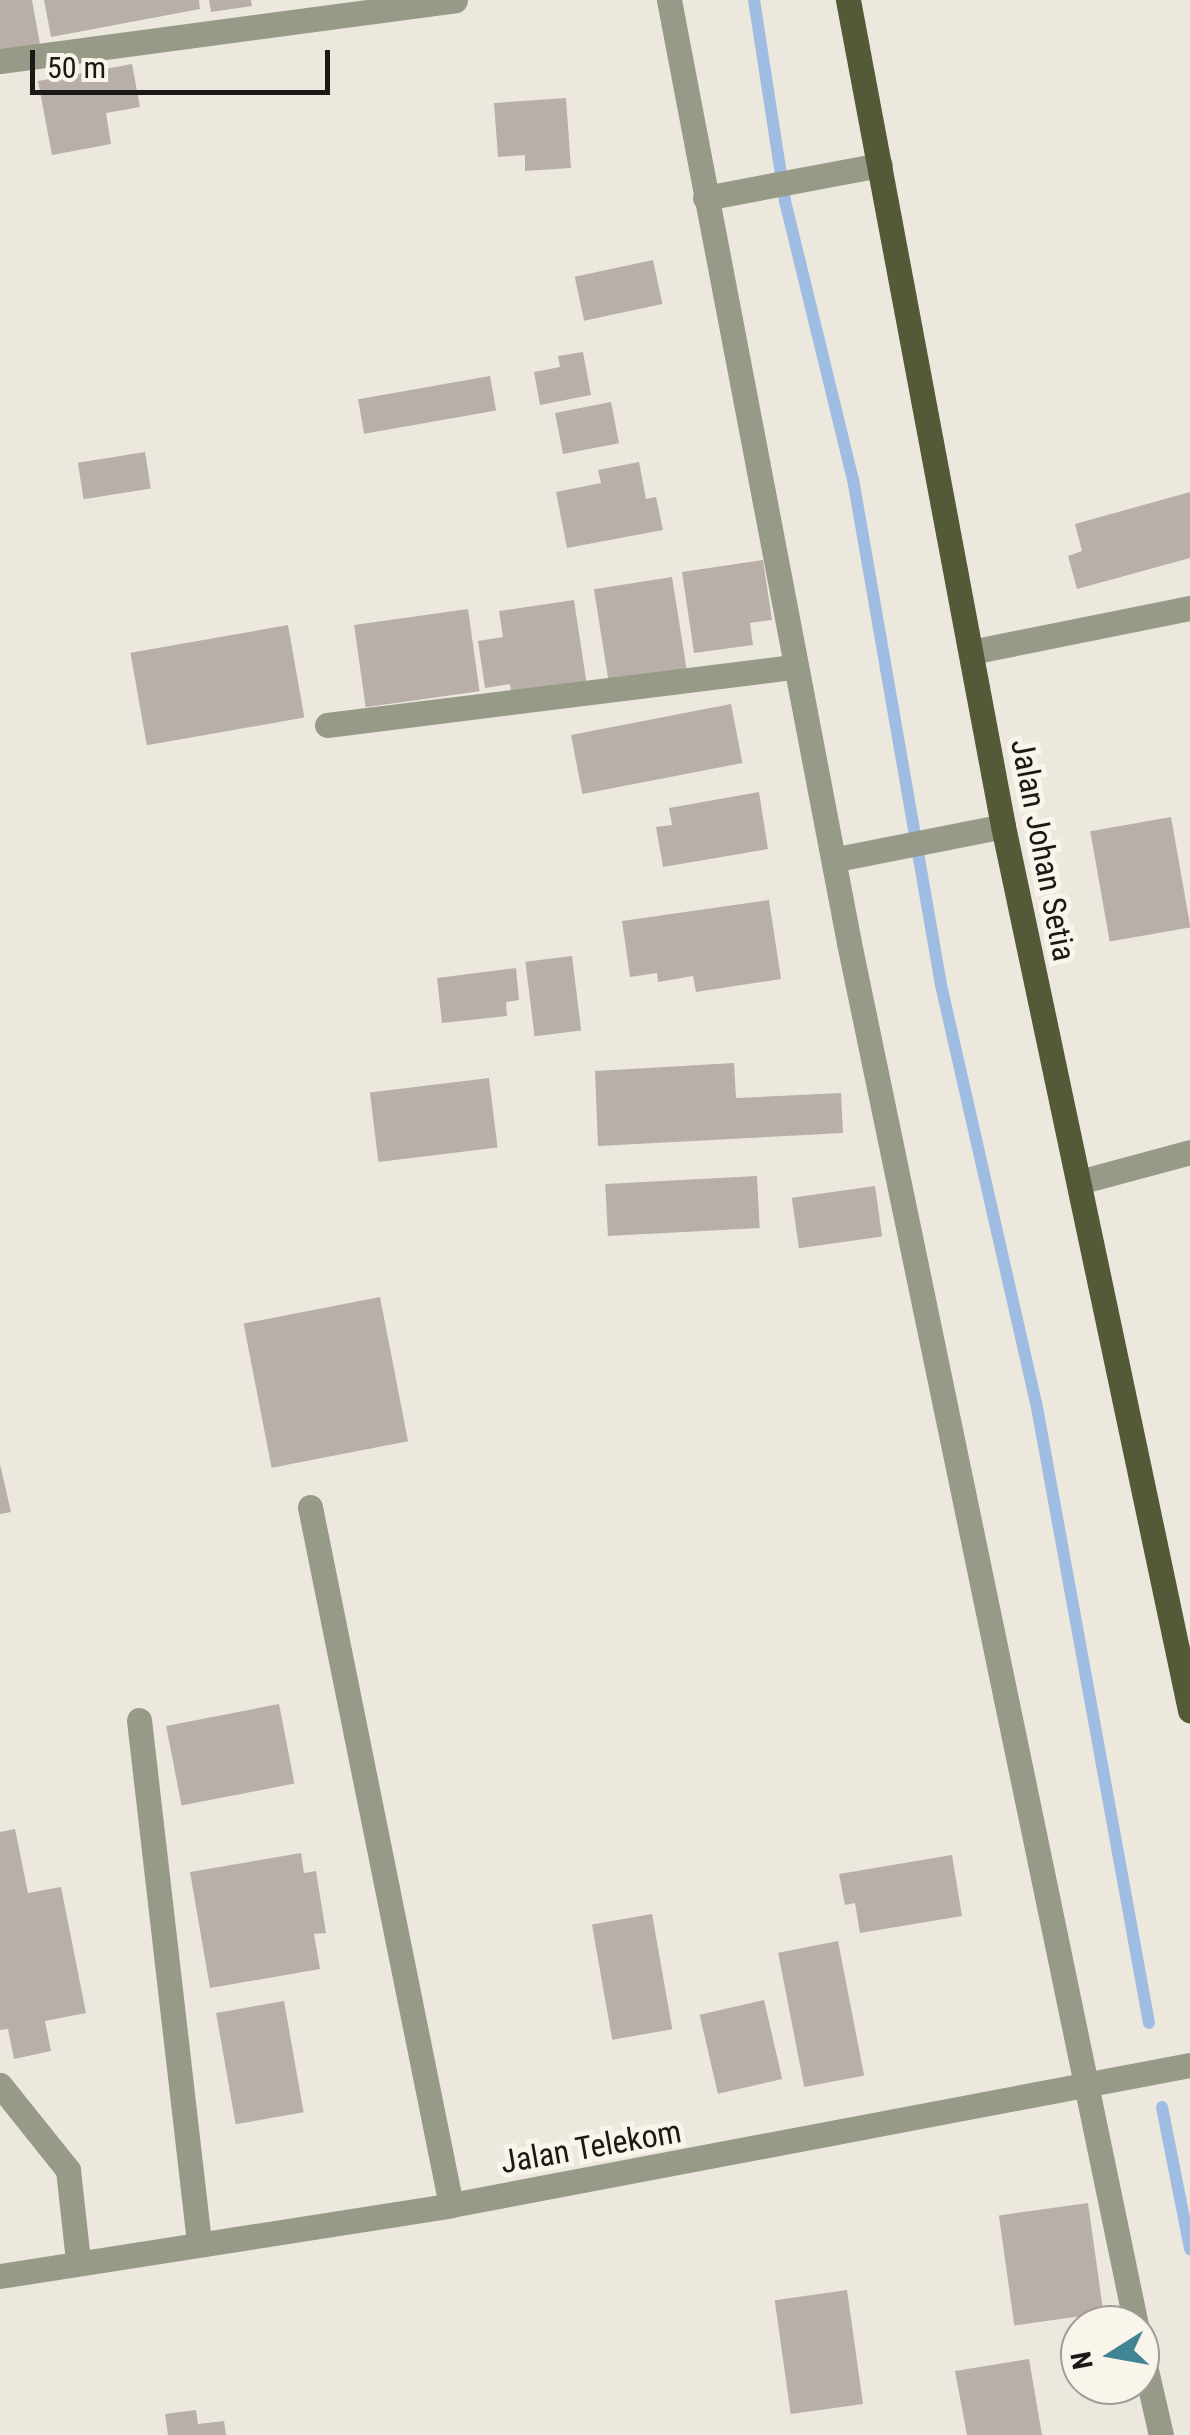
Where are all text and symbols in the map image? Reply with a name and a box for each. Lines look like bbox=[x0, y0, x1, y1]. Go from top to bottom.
scale bar bbox=[35, 30, 335, 92]
text: 50 m bbox=[47, 50, 106, 85]
street label: Jalan Johan Setia bbox=[1003, 736, 1083, 964]
street label: Jalan Telekom bbox=[497, 2112, 685, 2182]
north arrow bbox=[1060, 2305, 1160, 2405]
text: N bbox=[1064, 2349, 1100, 2372]

